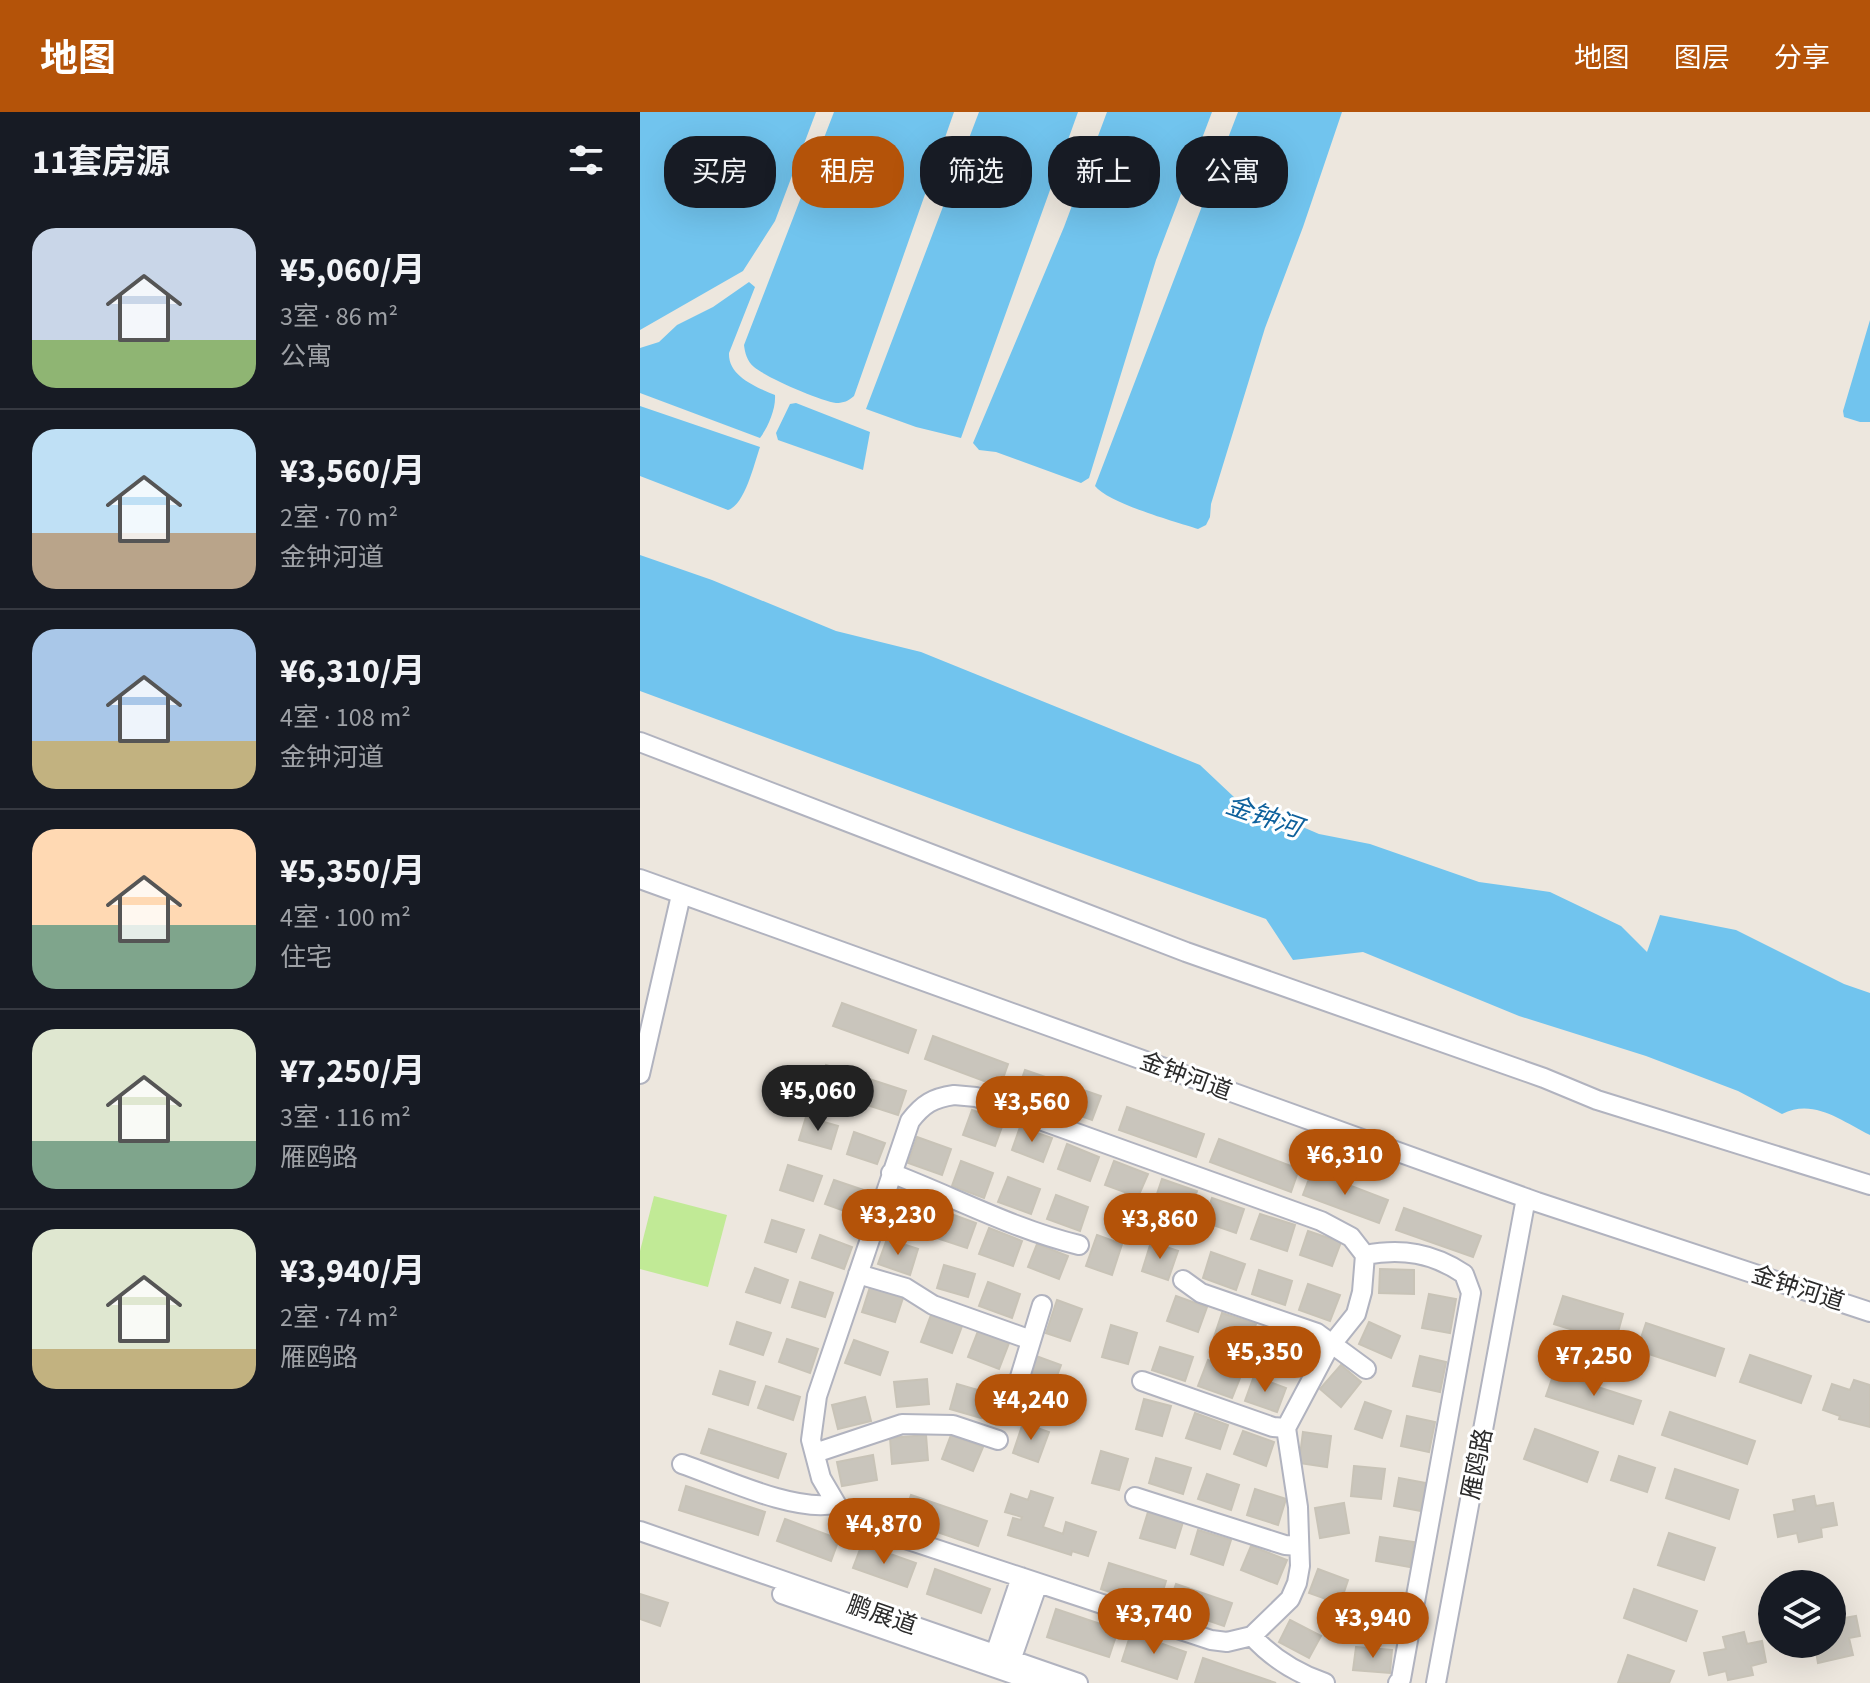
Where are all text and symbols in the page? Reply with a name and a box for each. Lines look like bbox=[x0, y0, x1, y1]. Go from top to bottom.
text: 地图 bbox=[40, 32, 116, 86]
text: 地图 bbox=[1574, 38, 1630, 78]
text: 图层 bbox=[1674, 38, 1730, 78]
text: 分享 bbox=[1774, 38, 1830, 78]
chip: 买房 bbox=[664, 136, 776, 208]
chip: 租房 bbox=[792, 136, 904, 208]
chip: 筛选 bbox=[920, 136, 1032, 208]
chip: 新上 bbox=[1048, 136, 1160, 208]
chip: 公寓 bbox=[1176, 136, 1288, 208]
text: 11套房源 bbox=[32, 138, 170, 187]
icon: filters bbox=[564, 138, 608, 182]
text: ¥5,060/月 bbox=[280, 246, 426, 295]
icon: home bbox=[96, 260, 192, 356]
text: 3室 · 86 m² bbox=[280, 298, 398, 335]
text: 公寓 bbox=[280, 338, 332, 375]
text: ¥3,560/月 bbox=[280, 447, 426, 496]
icon: home bbox=[96, 461, 192, 557]
text: 2室 · 70 m² bbox=[280, 499, 398, 536]
text: 金钟河道 bbox=[280, 539, 384, 576]
text: ¥6,310/月 bbox=[280, 647, 426, 696]
icon: home bbox=[96, 661, 192, 757]
text: 4室 · 108 m² bbox=[280, 699, 411, 736]
text: 金钟河道 bbox=[280, 739, 384, 776]
water label: 金钟河 bbox=[1221, 786, 1311, 848]
text: ¥5,350/月 bbox=[280, 847, 426, 896]
icon: home bbox=[96, 861, 192, 957]
text: 4室 · 100 m² bbox=[280, 899, 411, 936]
text: 住宅 bbox=[280, 939, 332, 976]
street label: 金钟河道 bbox=[1135, 1044, 1237, 1109]
text: ¥7,250/月 bbox=[280, 1047, 426, 1096]
icon: home bbox=[96, 1061, 192, 1157]
pin: ¥5,060 bbox=[753, 1065, 883, 1133]
text: ¥5,060 bbox=[780, 1072, 856, 1109]
pin: ¥3,560 bbox=[967, 1076, 1097, 1144]
text: ¥3,560 bbox=[994, 1083, 1070, 1120]
text: 3室 · 116 m² bbox=[280, 1099, 411, 1136]
pin: ¥6,310 bbox=[1280, 1129, 1410, 1197]
text: ¥6,310 bbox=[1307, 1136, 1383, 1173]
text: 雁鸥路 bbox=[280, 1139, 358, 1176]
pin: ¥3,230 bbox=[833, 1189, 963, 1257]
pin: ¥3,860 bbox=[1095, 1193, 1225, 1261]
text: ¥3,230 bbox=[860, 1196, 936, 1233]
text: ¥3,860 bbox=[1122, 1200, 1198, 1237]
text: ¥3,940/月 bbox=[280, 1247, 426, 1296]
street label: 金钟河道 bbox=[1747, 1257, 1849, 1320]
icon: home bbox=[96, 1261, 192, 1357]
text: 2室 · 74 m² bbox=[280, 1299, 398, 1336]
pin: ¥5,350 bbox=[1200, 1326, 1330, 1394]
pin: ¥7,250 bbox=[1529, 1330, 1659, 1398]
text: ¥5,350 bbox=[1227, 1333, 1303, 1370]
text: ¥7,250 bbox=[1556, 1337, 1632, 1374]
text: 雁鸥路 bbox=[280, 1339, 358, 1376]
pin: ¥4,240 bbox=[966, 1374, 1096, 1442]
text: ¥4,240 bbox=[993, 1381, 1069, 1418]
street label: 雁鸥路 bbox=[1453, 1425, 1502, 1503]
pin: ¥4,870 bbox=[819, 1498, 949, 1566]
text: ¥4,870 bbox=[846, 1505, 922, 1542]
map controls bbox=[1758, 1570, 1846, 1658]
button: layers bbox=[1758, 1570, 1846, 1658]
street label: 鹏展道 bbox=[842, 1587, 922, 1644]
pin: ¥3,740 bbox=[1089, 1588, 1219, 1656]
pin: ¥3,940 bbox=[1308, 1592, 1438, 1660]
text: ¥3,740 bbox=[1116, 1595, 1192, 1632]
text: ¥3,940 bbox=[1335, 1599, 1411, 1636]

